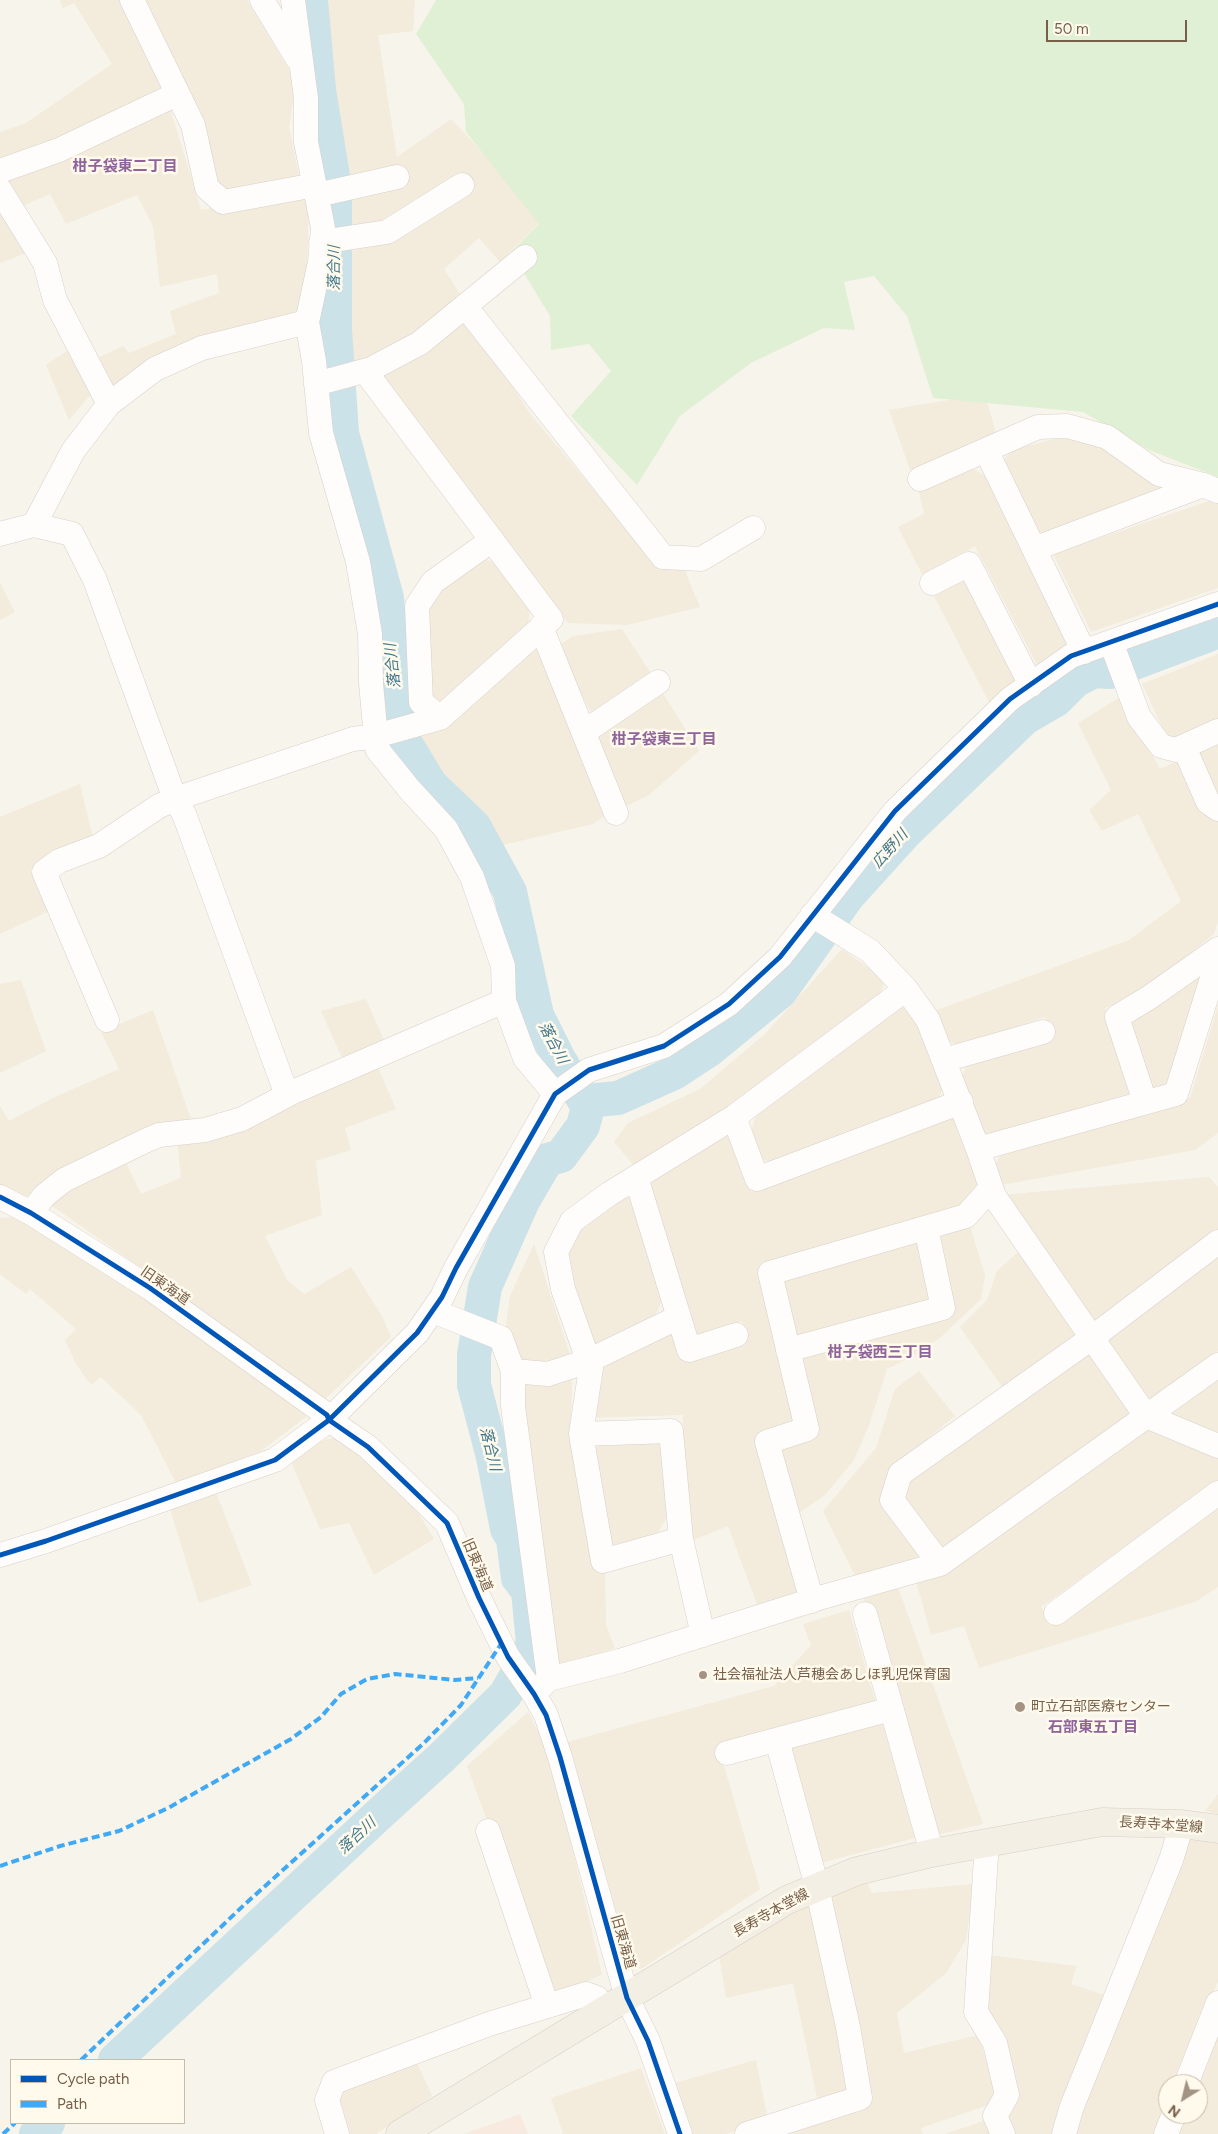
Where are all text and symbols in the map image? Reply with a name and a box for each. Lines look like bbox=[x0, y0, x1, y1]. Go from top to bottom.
scale bar bbox=[1048, 10, 1189, 42]
text: 50 m bbox=[1054, 20, 1089, 38]
district label: 柑子袋東二丁目 bbox=[73, 158, 177, 176]
water label: 落合川 bbox=[326, 246, 344, 290]
water label: 落合川 bbox=[382, 643, 404, 689]
district label: 柑子袋東三丁目 bbox=[612, 731, 716, 749]
water label: 広野川 bbox=[868, 826, 912, 872]
water label: 落合川 bbox=[534, 1019, 572, 1067]
street label: 旧東海道 bbox=[137, 1263, 193, 1309]
district label: 柑子袋西三丁目 bbox=[828, 1344, 932, 1362]
water label: 落合川 bbox=[476, 1425, 504, 1473]
street label: 旧東海道 bbox=[458, 1536, 496, 1594]
place label: 社会福祉法人芦穂会あしほ乳児保育園 bbox=[713, 1667, 951, 1683]
marker: 社会福祉法人芦穂会あしほ乳児保育園 bbox=[697, 1669, 709, 1681]
place label: 町立石部医療センター bbox=[1031, 1699, 1171, 1715]
marker: 町立石部医療センター bbox=[1013, 1700, 1027, 1714]
district label: 石部東五丁目 bbox=[1048, 1719, 1138, 1737]
water label: 落合川 bbox=[334, 1814, 380, 1858]
street label: 長寿寺本堂線 bbox=[1119, 1814, 1203, 1836]
street label: 長寿寺本堂線 bbox=[730, 1885, 812, 1941]
street label: 旧東海道 bbox=[607, 1913, 639, 1971]
legend bbox=[10, 2059, 185, 2124]
text: Cycle path bbox=[57, 2070, 129, 2088]
north arrow bbox=[1158, 2074, 1208, 2124]
text: Path bbox=[57, 2095, 87, 2113]
text: N bbox=[1165, 2101, 1184, 2121]

